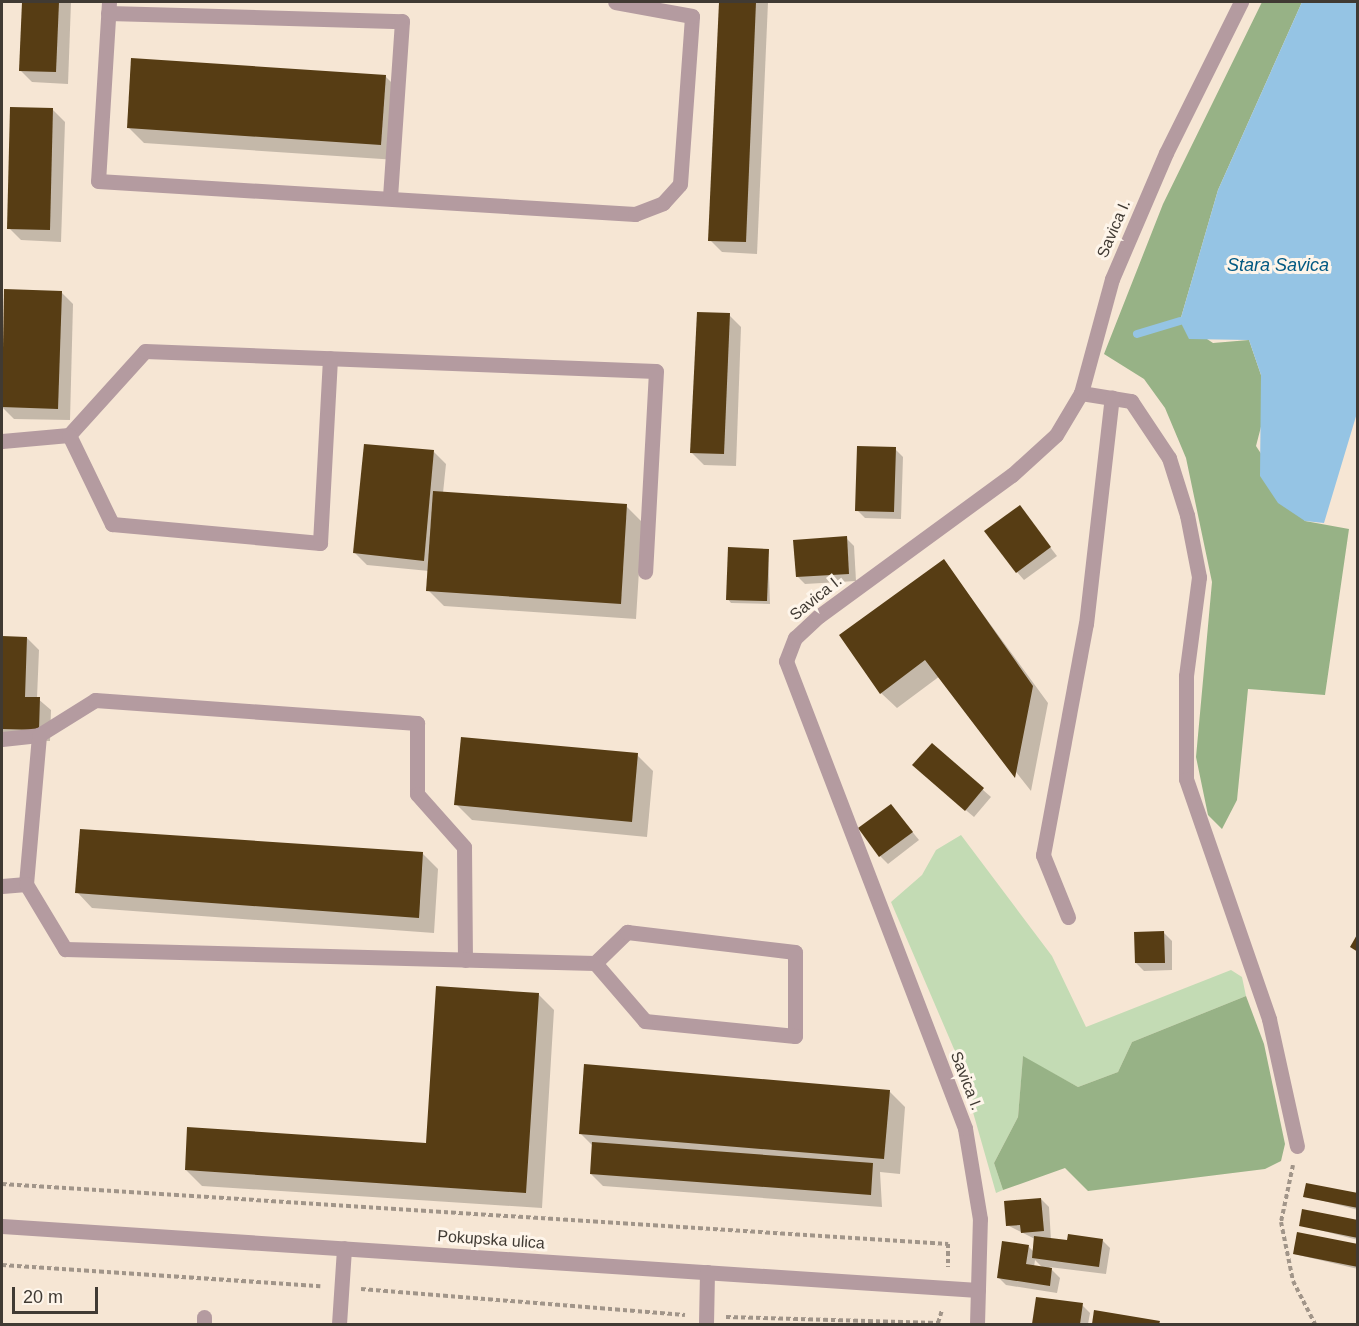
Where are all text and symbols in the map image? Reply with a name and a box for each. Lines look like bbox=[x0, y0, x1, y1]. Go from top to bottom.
street label: Savica I. bbox=[1093, 197, 1135, 261]
water label: Stara Savica bbox=[1227, 254, 1329, 276]
street label: Savica I. bbox=[786, 571, 846, 625]
street label: Savica I. bbox=[946, 1049, 986, 1113]
street label: Pokupska ulica bbox=[437, 1227, 545, 1253]
scale bar bbox=[15, 1275, 100, 1313]
text: 20 m bbox=[23, 1287, 63, 1307]

